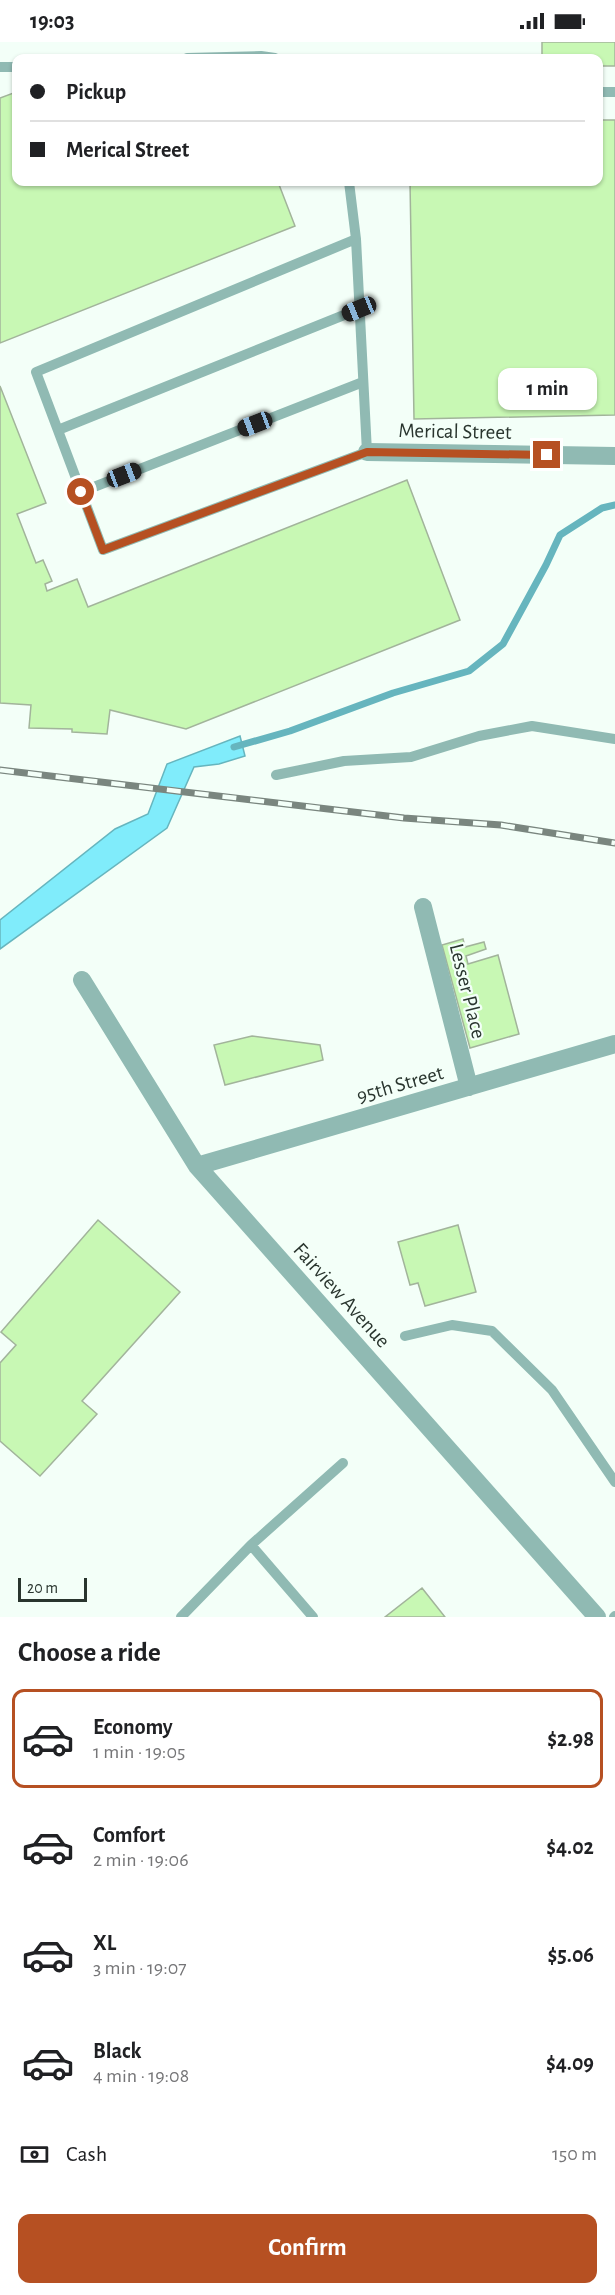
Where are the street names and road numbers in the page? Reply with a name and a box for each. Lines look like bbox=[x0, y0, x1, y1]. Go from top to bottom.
street label: Merical Street bbox=[398, 420, 512, 443]
street label: Lesser Place bbox=[446, 941, 489, 1041]
street label: 95th Street bbox=[354, 1062, 446, 1107]
street label: Fairview Avenue bbox=[289, 1239, 394, 1352]

